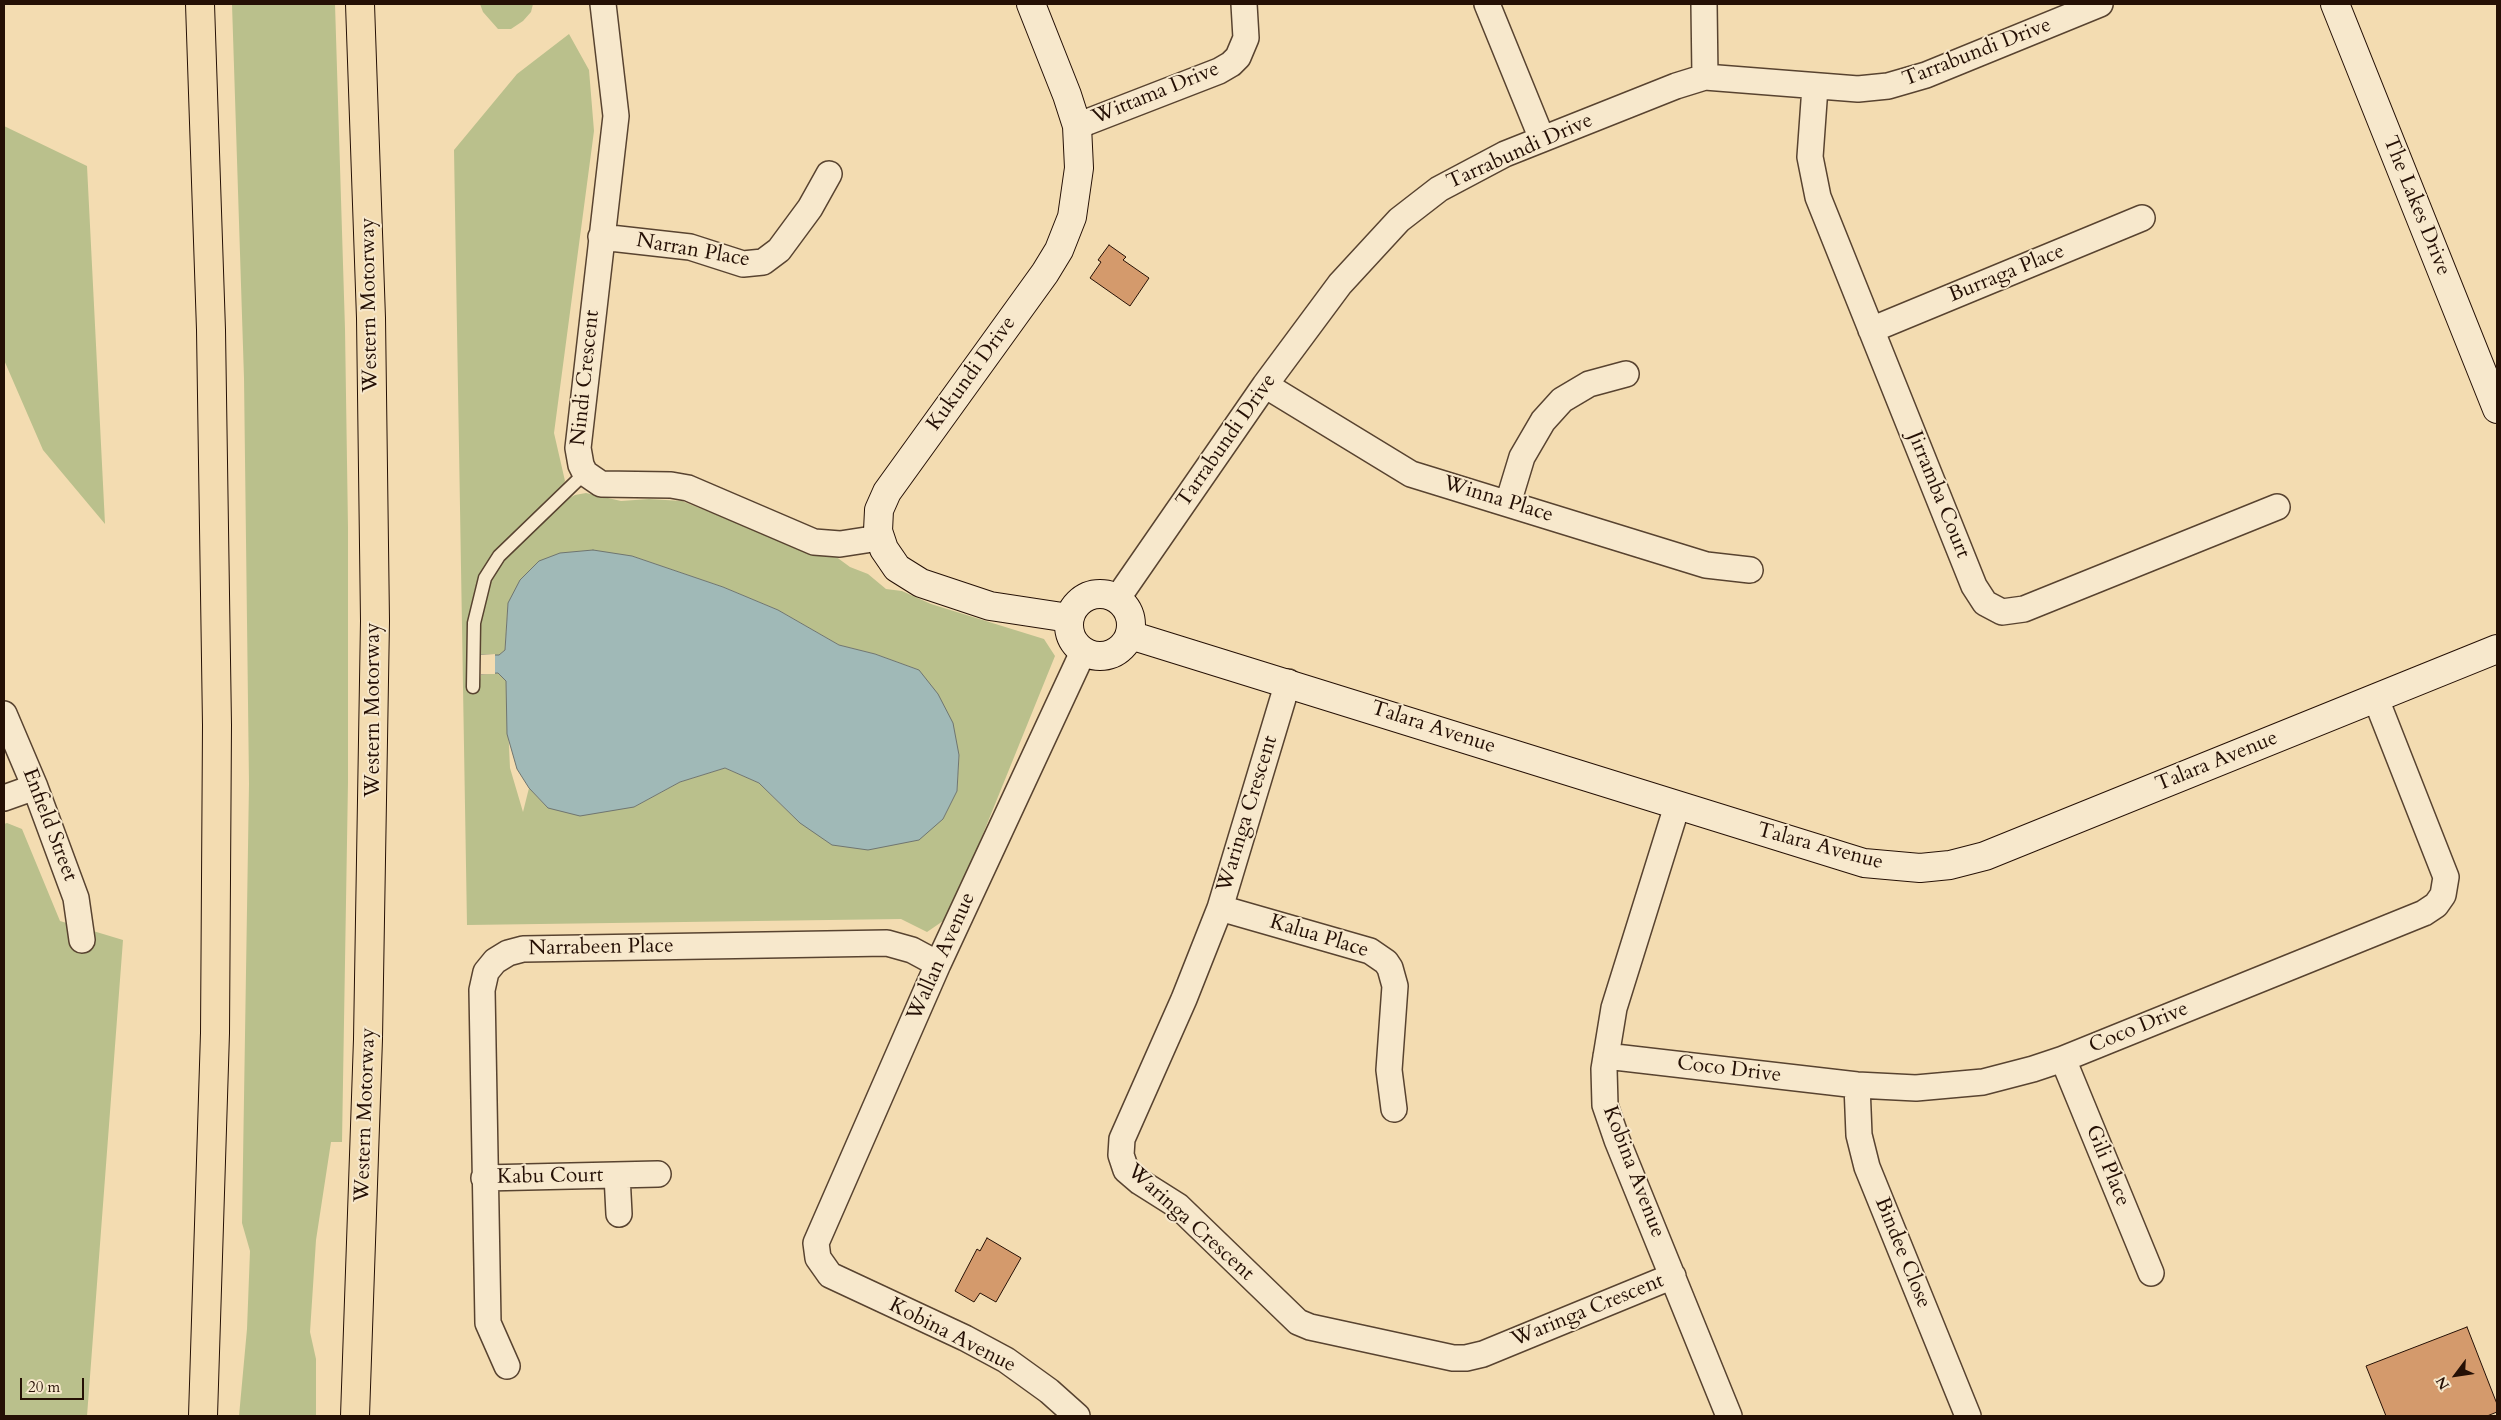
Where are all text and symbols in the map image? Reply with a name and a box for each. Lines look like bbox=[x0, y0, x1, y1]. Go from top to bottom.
street label: Tarrabundi Drive bbox=[1899, 13, 2055, 93]
street label: Wittama Drive bbox=[1089, 57, 1223, 131]
street label: Tarrabundi Drive bbox=[1443, 109, 1597, 195]
street label: The Lakes Drive bbox=[2377, 133, 2455, 279]
street label: Western Motorway bbox=[356, 217, 384, 393]
street label: Narran Place bbox=[634, 229, 752, 273]
street label: Burraga Place bbox=[1945, 239, 2069, 309]
street label: Nindi Crescent bbox=[566, 309, 606, 447]
street label: Kukundi Drive bbox=[922, 312, 1022, 436]
street label: Tarrabundi Drive bbox=[1172, 369, 1282, 513]
street label: Jirramba Court bbox=[1901, 428, 1975, 562]
street label: Winna Place bbox=[1440, 471, 1556, 529]
street label: Western Motorway bbox=[361, 623, 387, 797]
street label: Talara Avenue bbox=[1368, 696, 1498, 760]
street label: Talara Avenue bbox=[2152, 726, 2282, 798]
street label: Waringa Crescent bbox=[1212, 733, 1284, 895]
street label: Enfield Street bbox=[16, 765, 82, 885]
street label: Talara Avenue bbox=[1754, 818, 1886, 876]
street label: Wallan Avenue bbox=[902, 889, 982, 1025]
street label: Kalua Place bbox=[1266, 910, 1372, 964]
street label: Narrabeen Place bbox=[528, 934, 674, 962]
street label: Coco Drive bbox=[2086, 997, 2192, 1059]
street label: Western Motorway bbox=[350, 1027, 382, 1203]
street label: Coco Drive bbox=[1675, 1051, 1783, 1089]
street label: Kobina Avenue bbox=[1596, 1103, 1670, 1241]
street label: Gili Place bbox=[2079, 1122, 2135, 1210]
street label: Waringa Crescent bbox=[1121, 1159, 1259, 1287]
street label: Kabu Court bbox=[497, 1163, 603, 1191]
street label: Bindee Close bbox=[1868, 1194, 1936, 1312]
street label: Waringa Crescent bbox=[1508, 1269, 1668, 1353]
street label: Kobina Avenue bbox=[884, 1293, 1020, 1379]
north arrow bbox=[2431, 1350, 2481, 1400]
scale bar bbox=[22, 1368, 86, 1400]
text: N bbox=[2431, 1373, 2454, 1393]
text: 20 m bbox=[28, 1377, 60, 1397]

